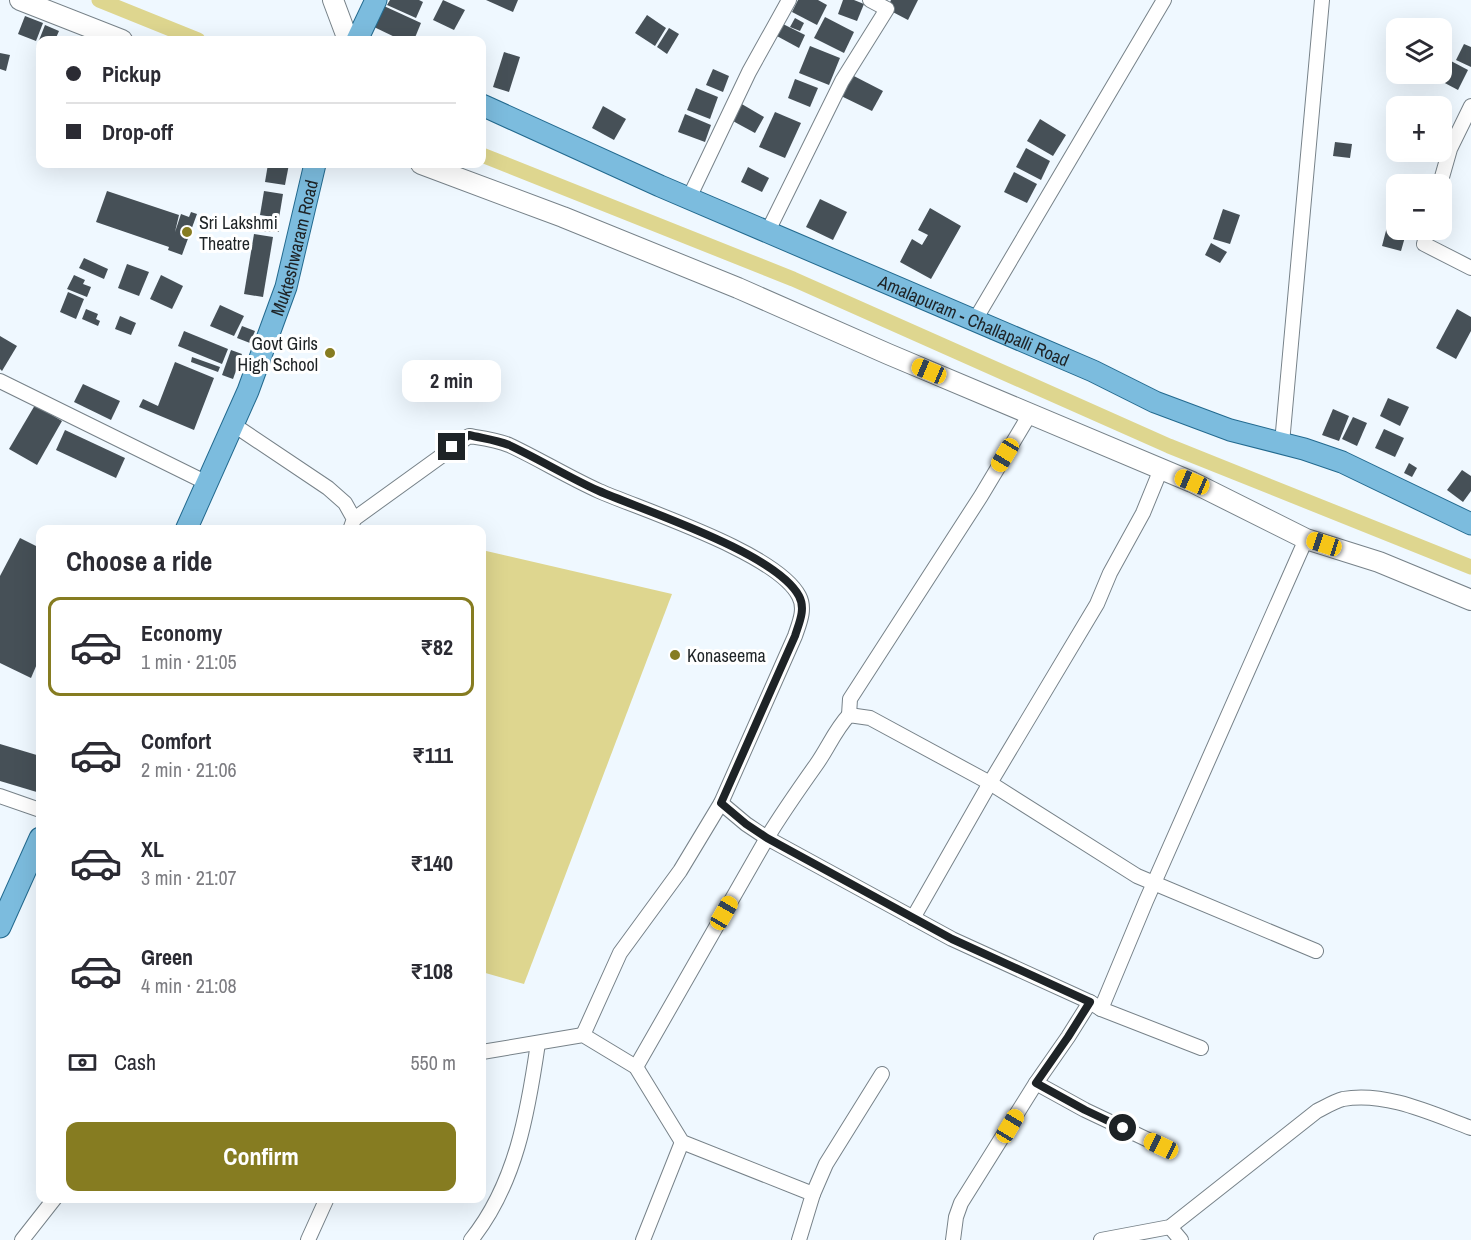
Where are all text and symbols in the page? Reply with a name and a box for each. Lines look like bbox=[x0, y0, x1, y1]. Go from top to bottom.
map controls bbox=[1386, 18, 1452, 240]
button: layers bbox=[1386, 18, 1452, 84]
text: Pickup bbox=[102, 59, 161, 89]
button: + bbox=[1386, 96, 1452, 162]
text: Drop-off bbox=[102, 117, 173, 147]
button: − bbox=[1386, 174, 1452, 240]
street label: Mukteshwaram Road bbox=[264, 177, 323, 319]
place label: Sri Lakshmi Theatre bbox=[199, 210, 278, 256]
marker: Sri Lakshmi Theatre bbox=[180, 225, 194, 239]
street label: Amalapuram - Challapalli Road bbox=[874, 268, 1073, 372]
place label: Govt Girls High School bbox=[238, 331, 318, 377]
marker: Govt Girls High School bbox=[323, 346, 337, 360]
car bbox=[909, 356, 949, 386]
callout: 2 min bbox=[402, 360, 502, 402]
text: 2 min bbox=[430, 367, 473, 394]
route end bbox=[438, 433, 465, 460]
car bbox=[988, 435, 1022, 475]
car bbox=[1172, 467, 1212, 497]
car bbox=[1304, 530, 1344, 558]
text: Choose a ride bbox=[66, 543, 212, 579]
text: Economy bbox=[141, 618, 222, 648]
icon: car bbox=[69, 620, 123, 674]
text: ₹82 bbox=[420, 632, 453, 662]
place label: Konaseema bbox=[687, 643, 766, 668]
text: 1 min · 21:05 bbox=[141, 648, 237, 675]
marker: Konaseema bbox=[668, 648, 682, 662]
text: Comfort bbox=[141, 726, 211, 756]
icon: car bbox=[69, 728, 123, 782]
text: ₹111 bbox=[412, 740, 453, 770]
text: 2 min · 21:06 bbox=[141, 756, 237, 783]
text: XL bbox=[141, 834, 164, 864]
icon: car bbox=[69, 836, 123, 890]
text: ₹140 bbox=[410, 848, 453, 878]
text: 3 min · 21:07 bbox=[141, 864, 237, 891]
car bbox=[707, 893, 741, 933]
text: Green bbox=[141, 942, 193, 972]
icon: car bbox=[69, 944, 123, 998]
text: ₹108 bbox=[410, 956, 453, 986]
text: 4 min · 21:08 bbox=[141, 972, 237, 999]
icon: cash bbox=[66, 1046, 99, 1079]
text: Cash bbox=[114, 1047, 156, 1077]
text: 550 m bbox=[410, 1049, 456, 1076]
car bbox=[993, 1106, 1027, 1146]
route start bbox=[1109, 1114, 1136, 1141]
button: Confirm bbox=[66, 1122, 456, 1191]
car bbox=[1141, 1130, 1181, 1162]

